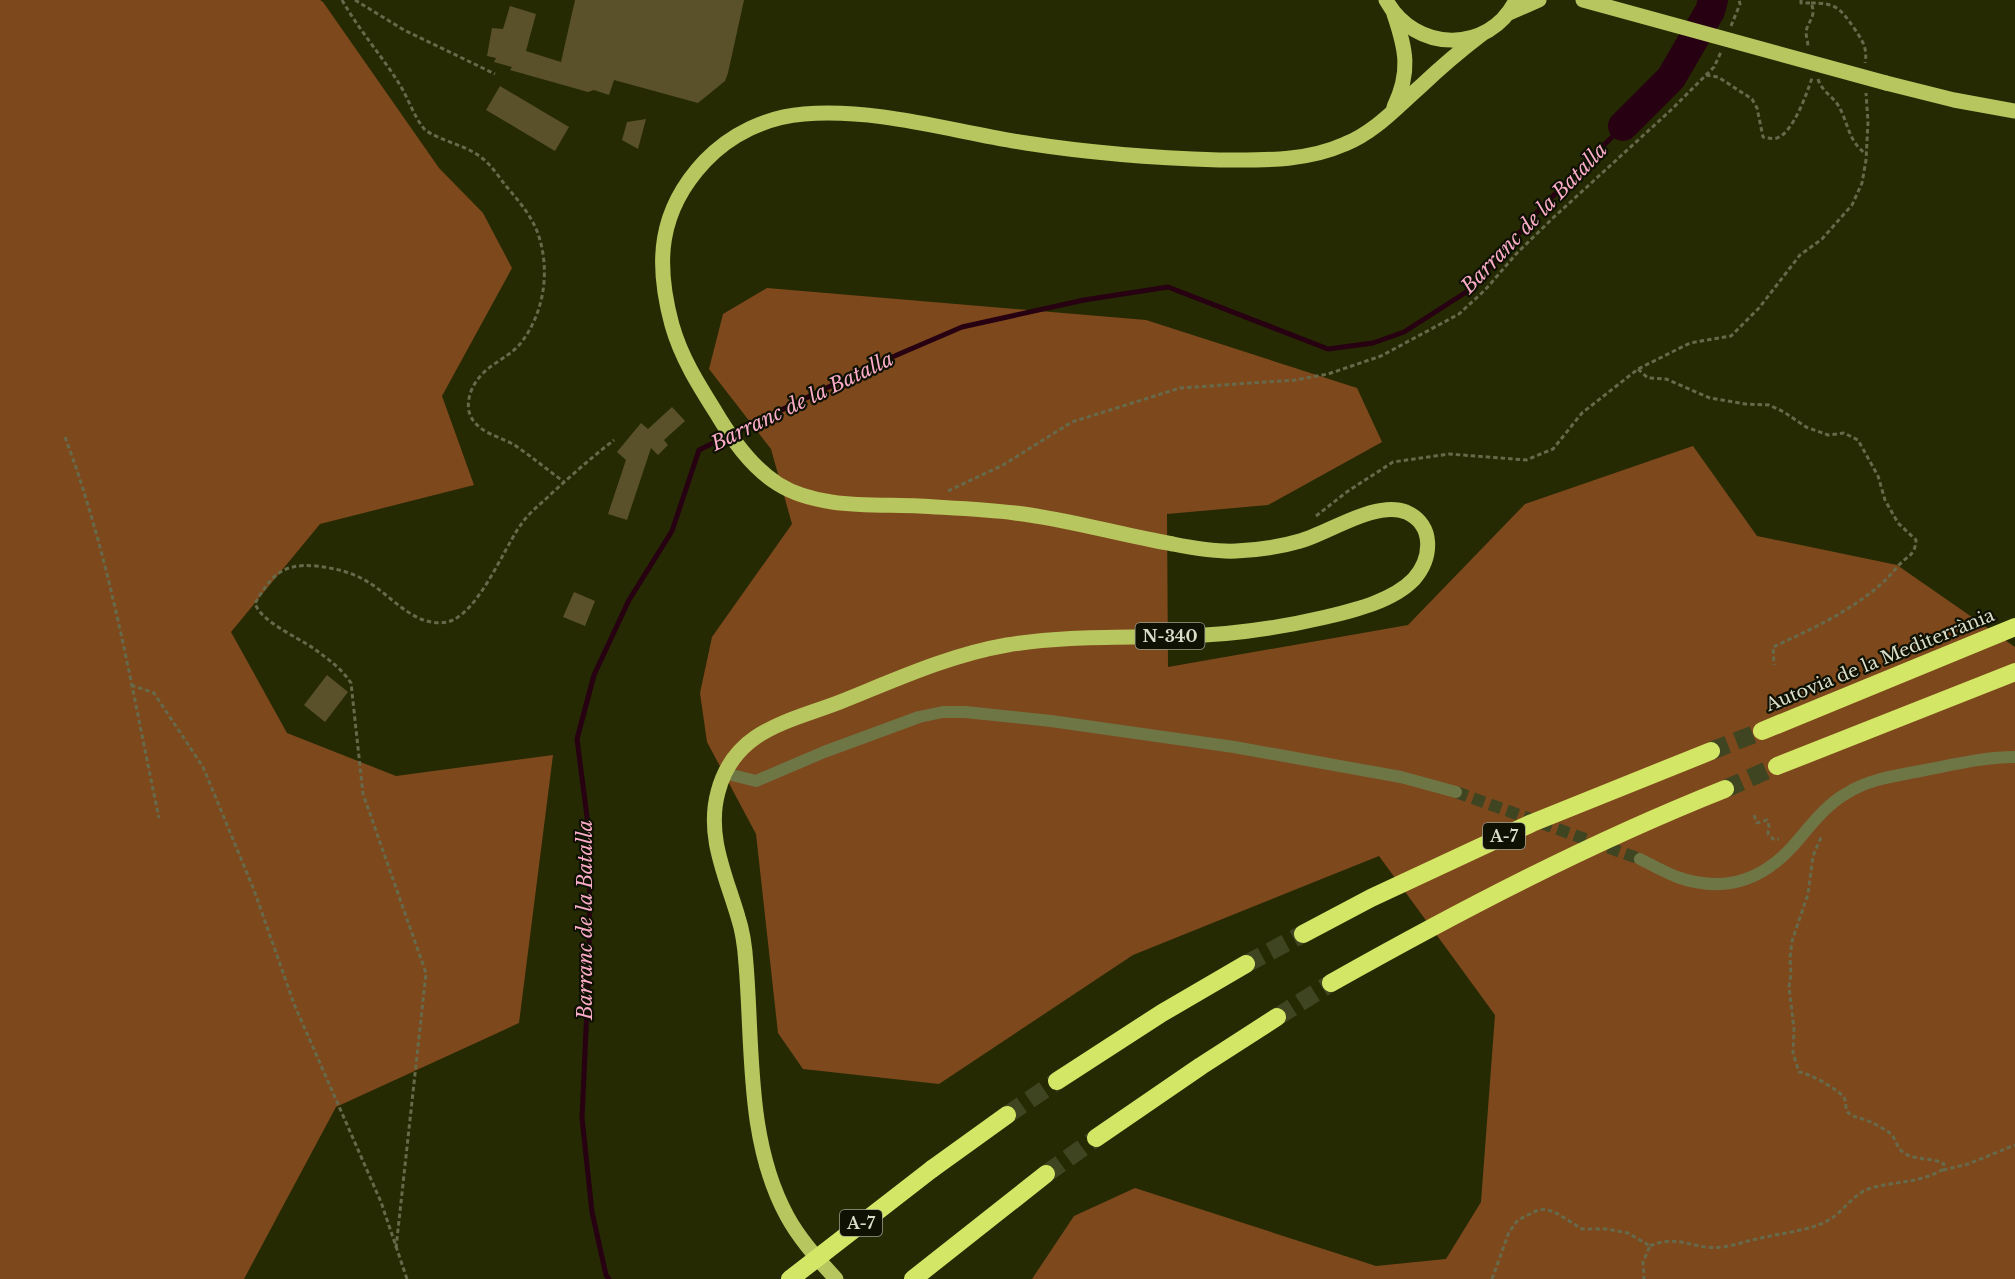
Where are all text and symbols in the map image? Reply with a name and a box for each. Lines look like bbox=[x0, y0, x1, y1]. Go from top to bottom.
water label: Barranc de la Batalla bbox=[1455, 138, 1612, 299]
water label: Barranc de la Batalla bbox=[706, 346, 897, 456]
street label: Autovia de la Mediterrània bbox=[1761, 604, 1998, 716]
road number: N-340 bbox=[1136, 623, 1204, 649]
water label: Barranc de la Batalla bbox=[573, 820, 597, 1021]
road number: A-7 bbox=[1483, 823, 1525, 849]
road number: A-7 bbox=[840, 1210, 882, 1236]

